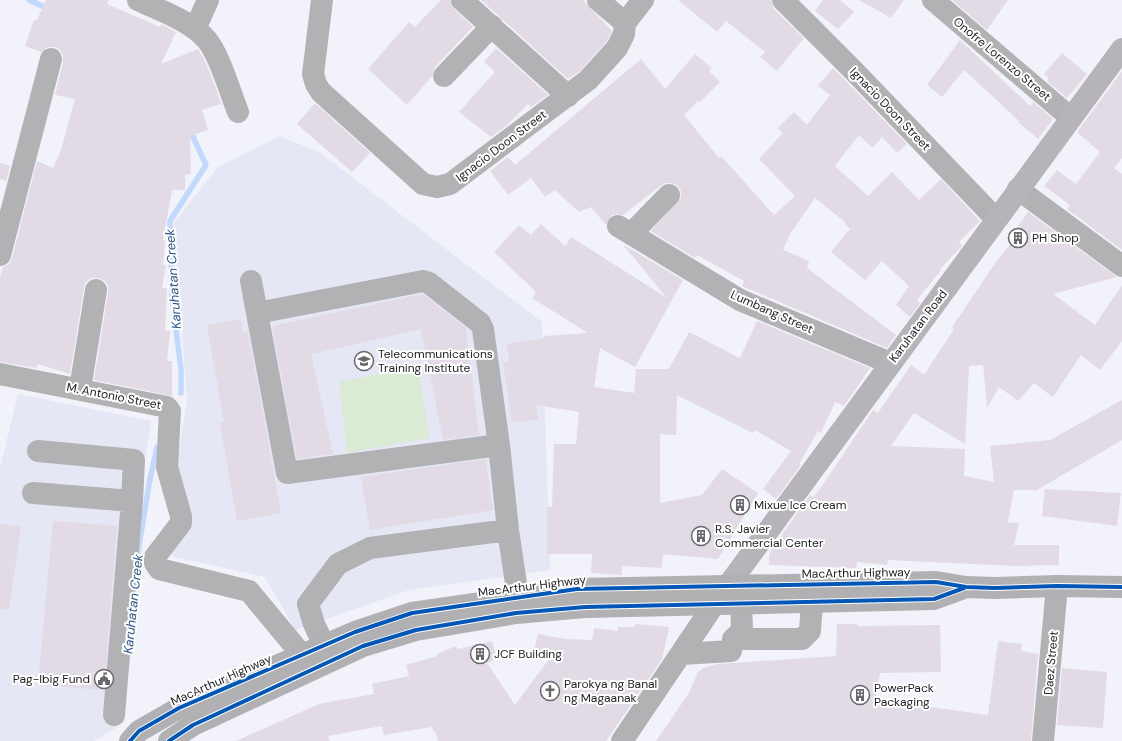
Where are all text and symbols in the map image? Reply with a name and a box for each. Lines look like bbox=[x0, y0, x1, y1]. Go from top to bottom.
street label: Onofre Lorenzo Street bbox=[950, 13, 1054, 105]
street label: Ignacio Doon Street bbox=[846, 64, 934, 154]
street label: Ignacio Doon Street bbox=[452, 106, 550, 185]
building icon: PH Shop bbox=[1007, 227, 1029, 249]
water label: Karuhatan Creek bbox=[161, 228, 185, 330]
place label: PH Shop bbox=[1032, 230, 1079, 246]
street label: Karuhatan Road bbox=[885, 286, 951, 366]
street label: Lumbang Street bbox=[728, 287, 816, 337]
place label: Telecommunications Training Institute bbox=[378, 346, 493, 376]
school or university icon: Telecommunications Training Institute bbox=[353, 350, 375, 372]
street label: M. Antonio Street bbox=[65, 379, 163, 413]
building icon: Mixue Ice Cream bbox=[729, 494, 751, 516]
place label: Mixue Ice Cream bbox=[754, 497, 846, 513]
place label: R.S. Javier Commercial Center bbox=[715, 521, 824, 551]
building icon: R.S. Javier Commercial Center bbox=[690, 525, 712, 547]
water label: Karuhatan Creek bbox=[119, 553, 147, 655]
street label: MacArthur Highway bbox=[802, 564, 911, 582]
street label: MacArthur Highway bbox=[477, 571, 587, 601]
street label: Daez Street bbox=[1040, 630, 1062, 696]
building icon: JCF Building bbox=[469, 643, 491, 665]
place label: JCF Building bbox=[494, 646, 562, 662]
street label: MacArthur Highway bbox=[168, 650, 274, 709]
public building icon: Pag-Ibig Fund bbox=[93, 668, 115, 690]
place label: Pag-Ibig Fund bbox=[13, 671, 90, 687]
place label: Parokya ng Banal ng Magaanak bbox=[564, 676, 657, 706]
church icon: Parokya ng Banal ng Magaanak bbox=[539, 680, 561, 702]
place label: PowerPack Packaging bbox=[874, 680, 934, 710]
building icon: PowerPack Packaging bbox=[849, 684, 871, 706]

